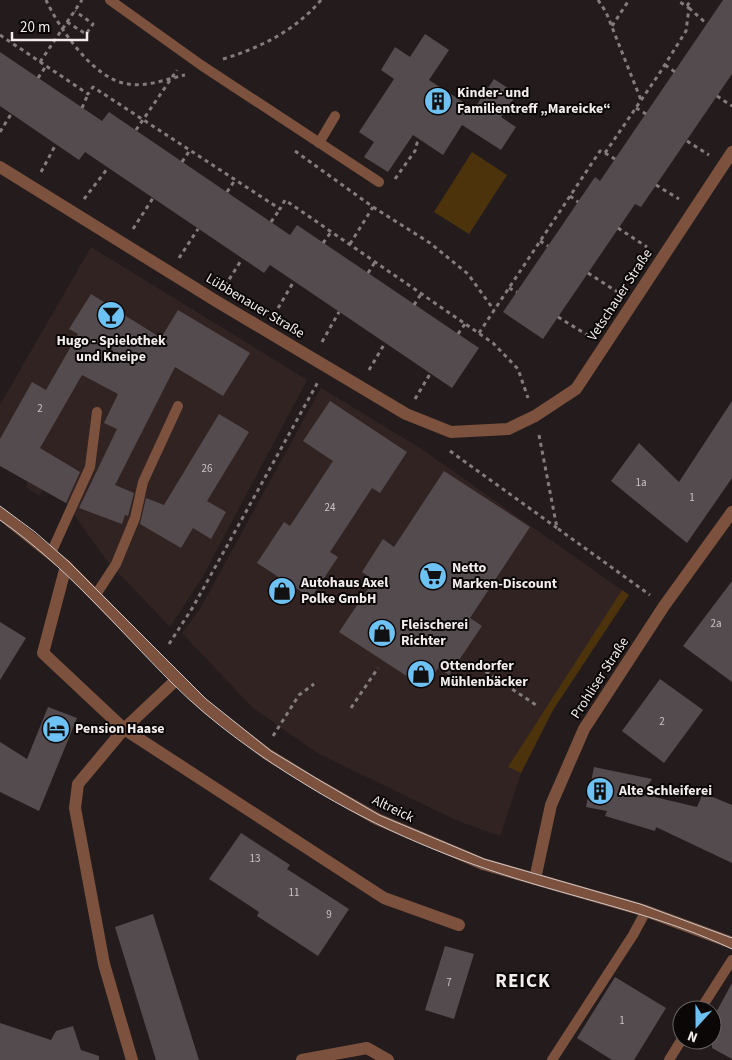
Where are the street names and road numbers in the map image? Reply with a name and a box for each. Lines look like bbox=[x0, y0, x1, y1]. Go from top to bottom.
street label: Vetschauer Straße bbox=[583, 245, 657, 345]
street label: Lübbenauer Straße bbox=[202, 269, 308, 343]
street label: Prohliser Straße bbox=[566, 633, 634, 723]
street label: Altreick bbox=[369, 790, 417, 828]

